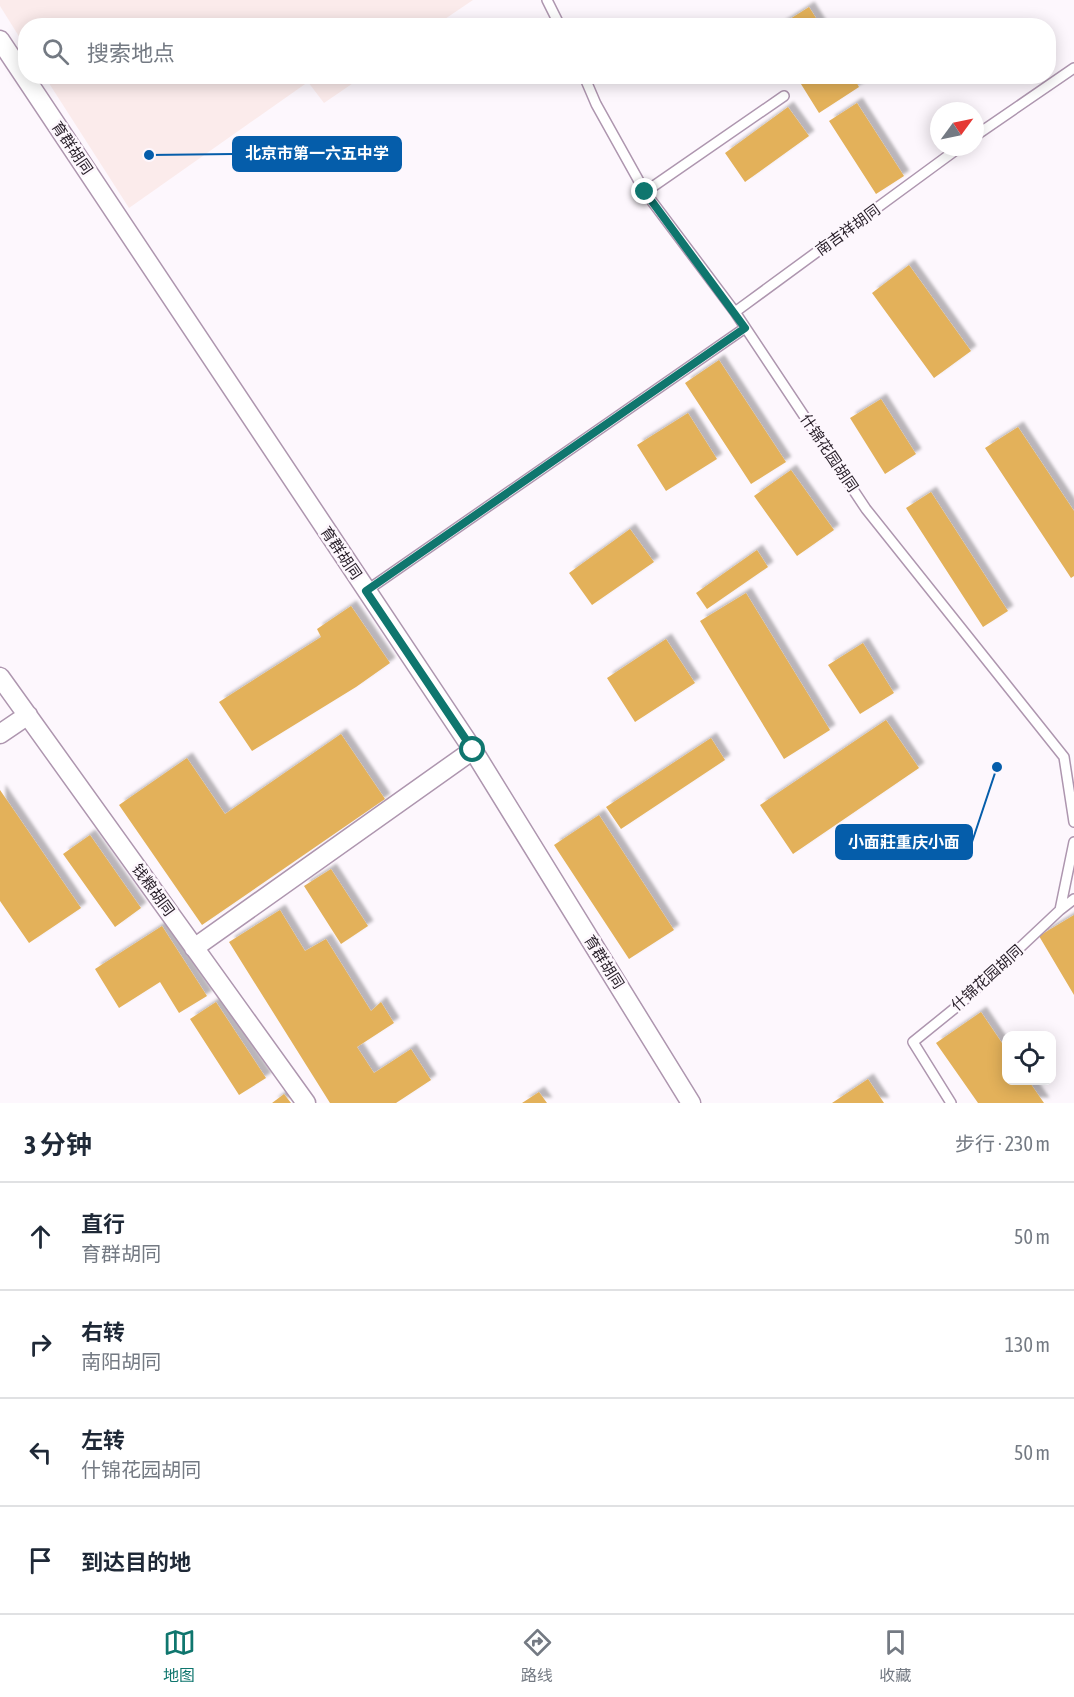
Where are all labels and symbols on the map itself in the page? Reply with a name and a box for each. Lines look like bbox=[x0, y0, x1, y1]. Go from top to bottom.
north arrow bbox=[930, 102, 984, 156]
street label: 育群胡同 bbox=[49, 118, 96, 177]
callout: 北京市第一六五中学 bbox=[233, 137, 401, 171]
text: 北京市第一六五中学 bbox=[245, 144, 389, 162]
route end bbox=[631, 178, 657, 204]
street label: 南吉祥胡同 bbox=[812, 201, 883, 259]
street label: 什锦花园胡同 bbox=[797, 411, 862, 495]
street label: 育群胡同 bbox=[318, 523, 365, 582]
route start bbox=[459, 736, 485, 762]
callout: 小面莊重庆小面 bbox=[836, 825, 972, 859]
text: 小面莊重庆小面 bbox=[848, 833, 960, 851]
street label: 钱粮胡同 bbox=[129, 860, 178, 919]
street label: 育群胡同 bbox=[581, 932, 628, 992]
street label: 什锦花园胡同 bbox=[948, 941, 1026, 1014]

